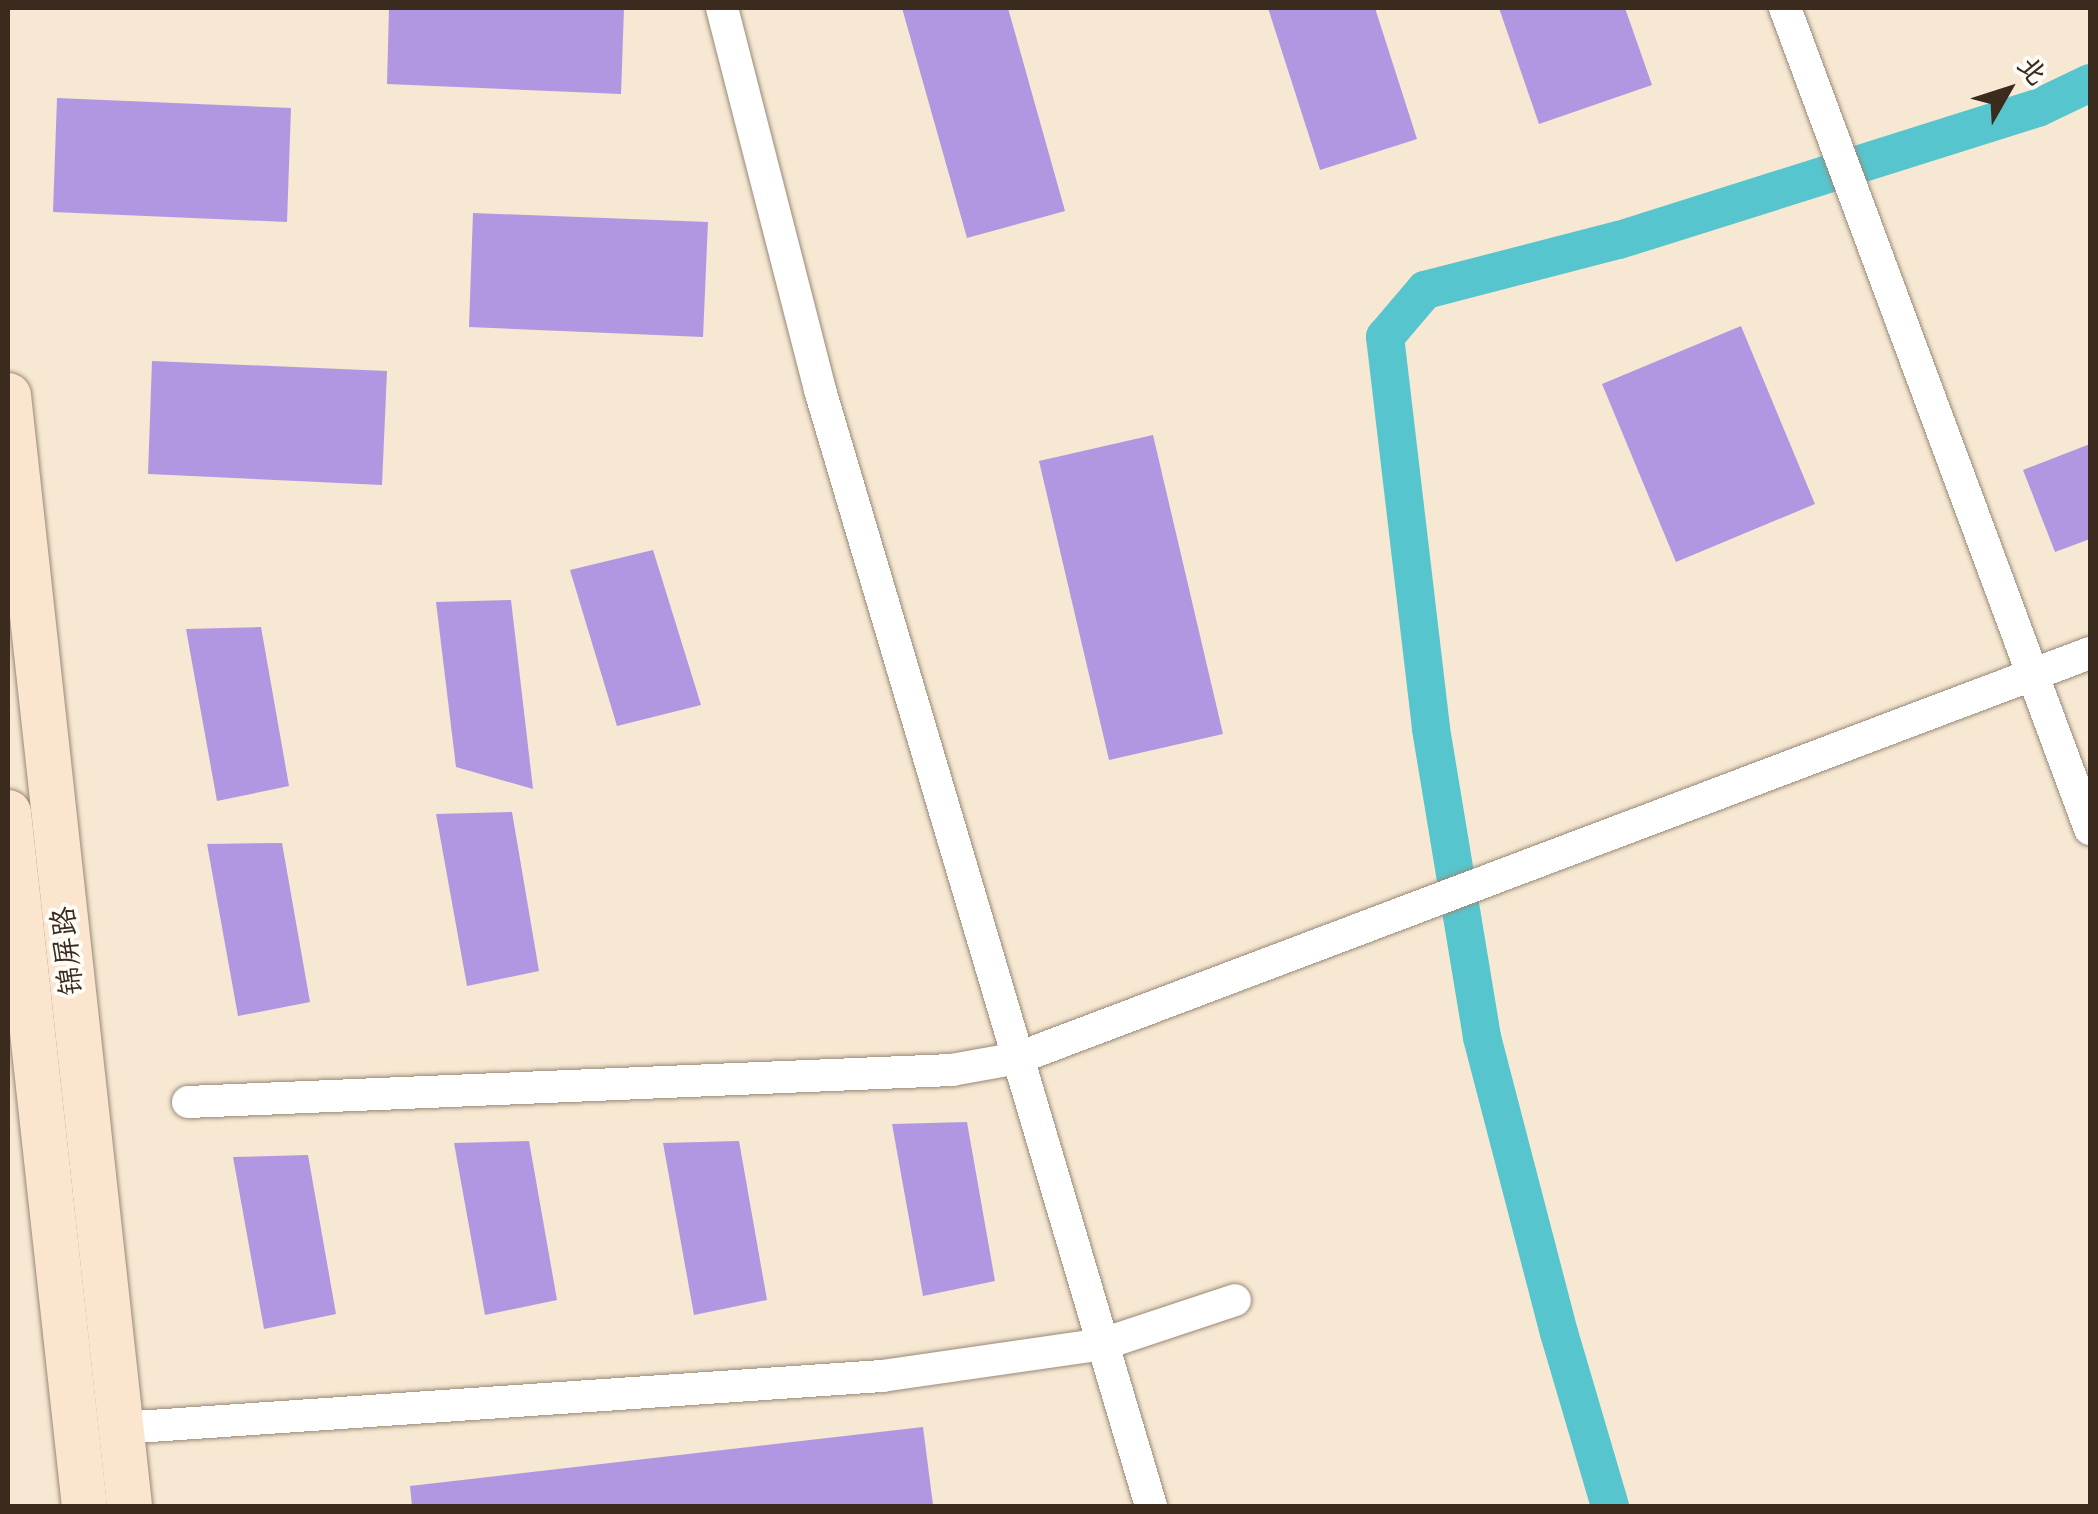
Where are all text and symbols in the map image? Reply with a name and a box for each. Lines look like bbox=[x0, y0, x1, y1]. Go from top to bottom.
north arrow bbox=[1958, 40, 2058, 140]
text: 北 bbox=[2009, 49, 2054, 93]
street label: 锦屏路 bbox=[45, 904, 91, 998]

